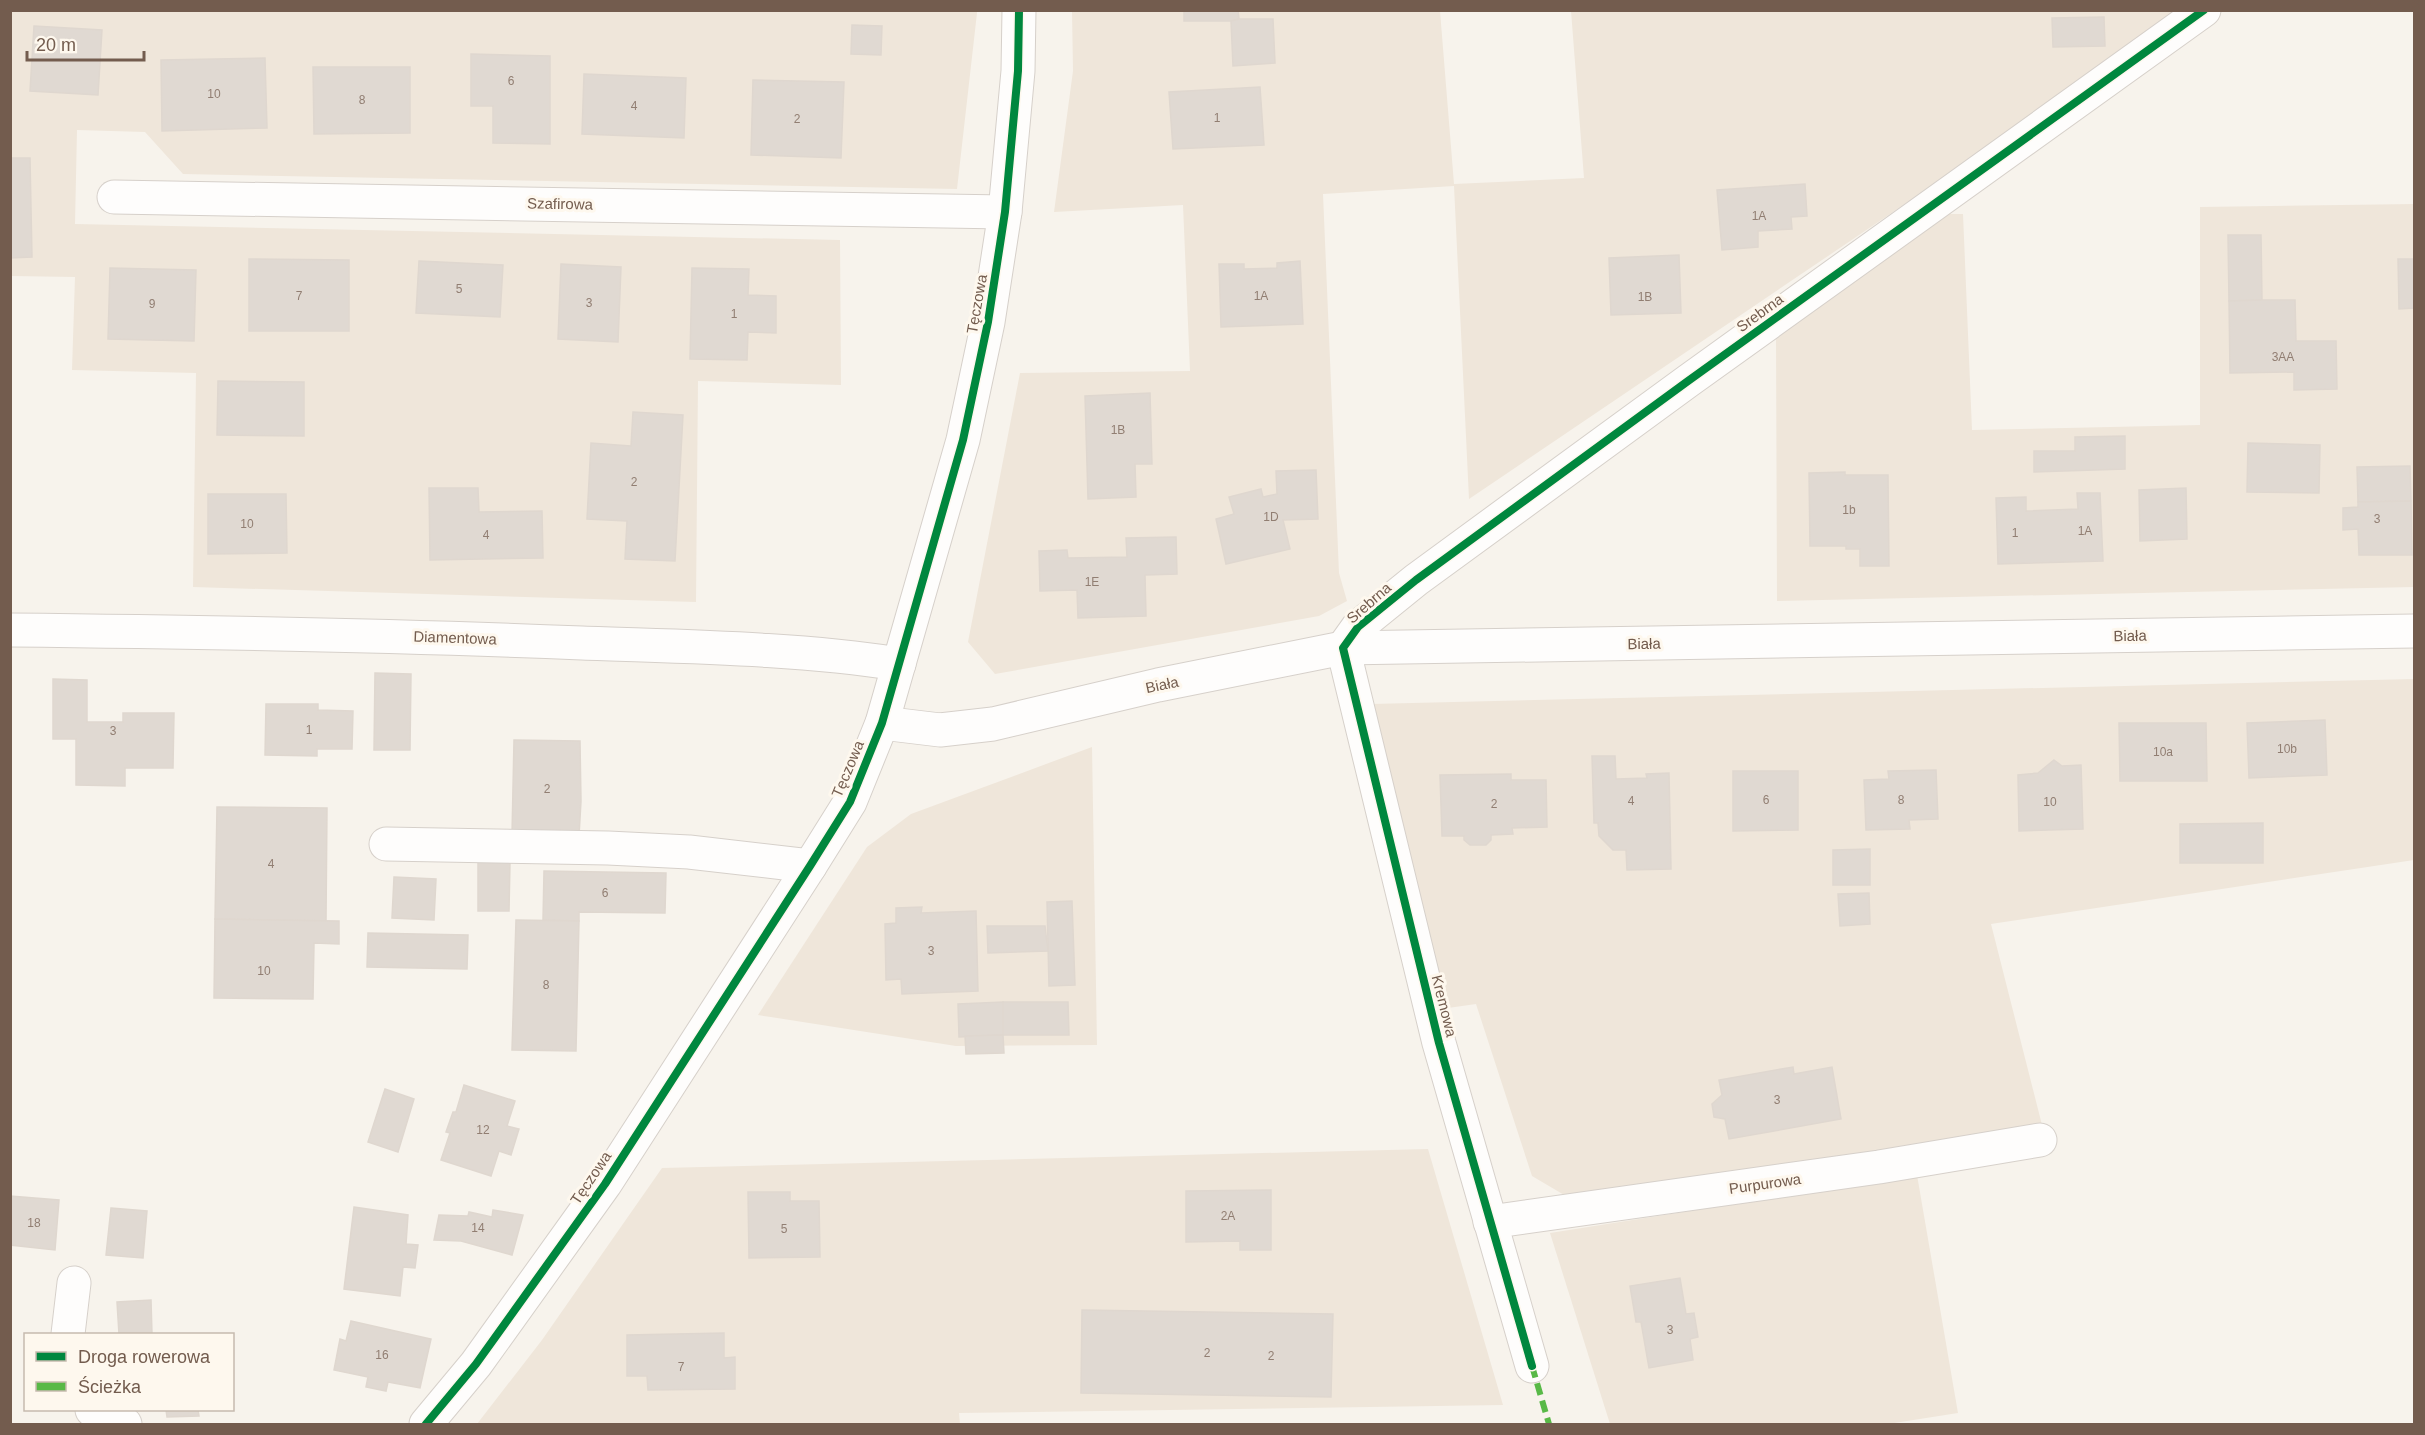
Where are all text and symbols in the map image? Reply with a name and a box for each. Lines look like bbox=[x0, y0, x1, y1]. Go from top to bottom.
scale bar bbox=[27, 24, 144, 62]
text: 20 m bbox=[36, 35, 76, 55]
house number: 6 bbox=[508, 74, 515, 88]
house number: 10 bbox=[207, 87, 221, 101]
house number: 8 bbox=[359, 93, 366, 107]
house number: 4 bbox=[631, 99, 638, 113]
house number: 1 bbox=[1214, 111, 1221, 125]
house number: 2 bbox=[794, 112, 801, 126]
street label: Szafirowa bbox=[527, 194, 594, 213]
house number: 1A bbox=[1752, 209, 1766, 223]
street label: Tęczowa bbox=[963, 272, 990, 335]
house number: 5 bbox=[456, 282, 463, 296]
house number: 7 bbox=[296, 289, 303, 303]
house number: 1A bbox=[1254, 289, 1268, 303]
house number: 1B bbox=[1638, 290, 1652, 304]
street label: Srebrna bbox=[1733, 290, 1787, 335]
house number: 3 bbox=[586, 296, 593, 310]
house number: 9 bbox=[149, 297, 156, 311]
house number: 1 bbox=[731, 307, 738, 321]
house number: 3AA bbox=[2272, 350, 2294, 364]
house number: 1B bbox=[1111, 423, 1125, 437]
house number: 2 bbox=[631, 475, 638, 489]
house number: 1b bbox=[1842, 503, 1856, 517]
house number: 1D bbox=[1263, 510, 1279, 524]
house number: 3 bbox=[2374, 512, 2381, 526]
house number: 10 bbox=[240, 517, 254, 531]
house number: 1A bbox=[2078, 524, 2092, 538]
house number: 1 bbox=[2012, 526, 2019, 540]
house number: 4 bbox=[483, 528, 490, 542]
house number: 1E bbox=[1085, 575, 1099, 589]
street label: Srebrna bbox=[1343, 578, 1395, 627]
street label: Biała bbox=[2113, 627, 2147, 644]
street label: Diamentowa bbox=[413, 628, 498, 647]
street label: Biała bbox=[1627, 635, 1661, 652]
street label: Biała bbox=[1144, 673, 1181, 696]
house number: 1 bbox=[306, 723, 313, 737]
house number: 3 bbox=[110, 724, 117, 738]
street label: Tęczowa bbox=[828, 737, 867, 800]
house number: 10b bbox=[2277, 742, 2297, 756]
house number: 10a bbox=[2153, 745, 2173, 759]
house number: 2 bbox=[544, 782, 551, 796]
house number: 6 bbox=[1763, 793, 1770, 807]
house number: 8 bbox=[1898, 793, 1905, 807]
house number: 4 bbox=[1628, 794, 1635, 808]
house number: 10 bbox=[2043, 795, 2057, 809]
house number: 2 bbox=[1491, 797, 1498, 811]
house number: 4 bbox=[268, 857, 275, 871]
house number: 6 bbox=[602, 886, 609, 900]
house number: 3 bbox=[928, 944, 935, 958]
house number: 10 bbox=[257, 964, 271, 978]
street label: Kremowa bbox=[1429, 973, 1461, 1039]
house number: 8 bbox=[543, 978, 550, 992]
house number: 3 bbox=[1774, 1093, 1781, 1107]
house number: 12 bbox=[476, 1123, 490, 1137]
street label: Tęczowa bbox=[567, 1148, 615, 1207]
street label: Purpurowa bbox=[1728, 1170, 1803, 1197]
house number: 2A bbox=[1221, 1209, 1235, 1223]
house number: 18 bbox=[27, 1216, 41, 1230]
house number: 14 bbox=[471, 1221, 485, 1235]
house number: 5 bbox=[781, 1222, 788, 1236]
house number: 3 bbox=[1667, 1323, 1674, 1337]
legend bbox=[24, 1333, 234, 1411]
house number: 2 bbox=[1204, 1346, 1211, 1360]
text: Droga rowerowa bbox=[78, 1347, 211, 1367]
house number: 16 bbox=[375, 1348, 389, 1362]
house number: 2 bbox=[1268, 1349, 1275, 1363]
house number: 7 bbox=[678, 1360, 685, 1374]
text: Ścieżka bbox=[78, 1376, 142, 1397]

